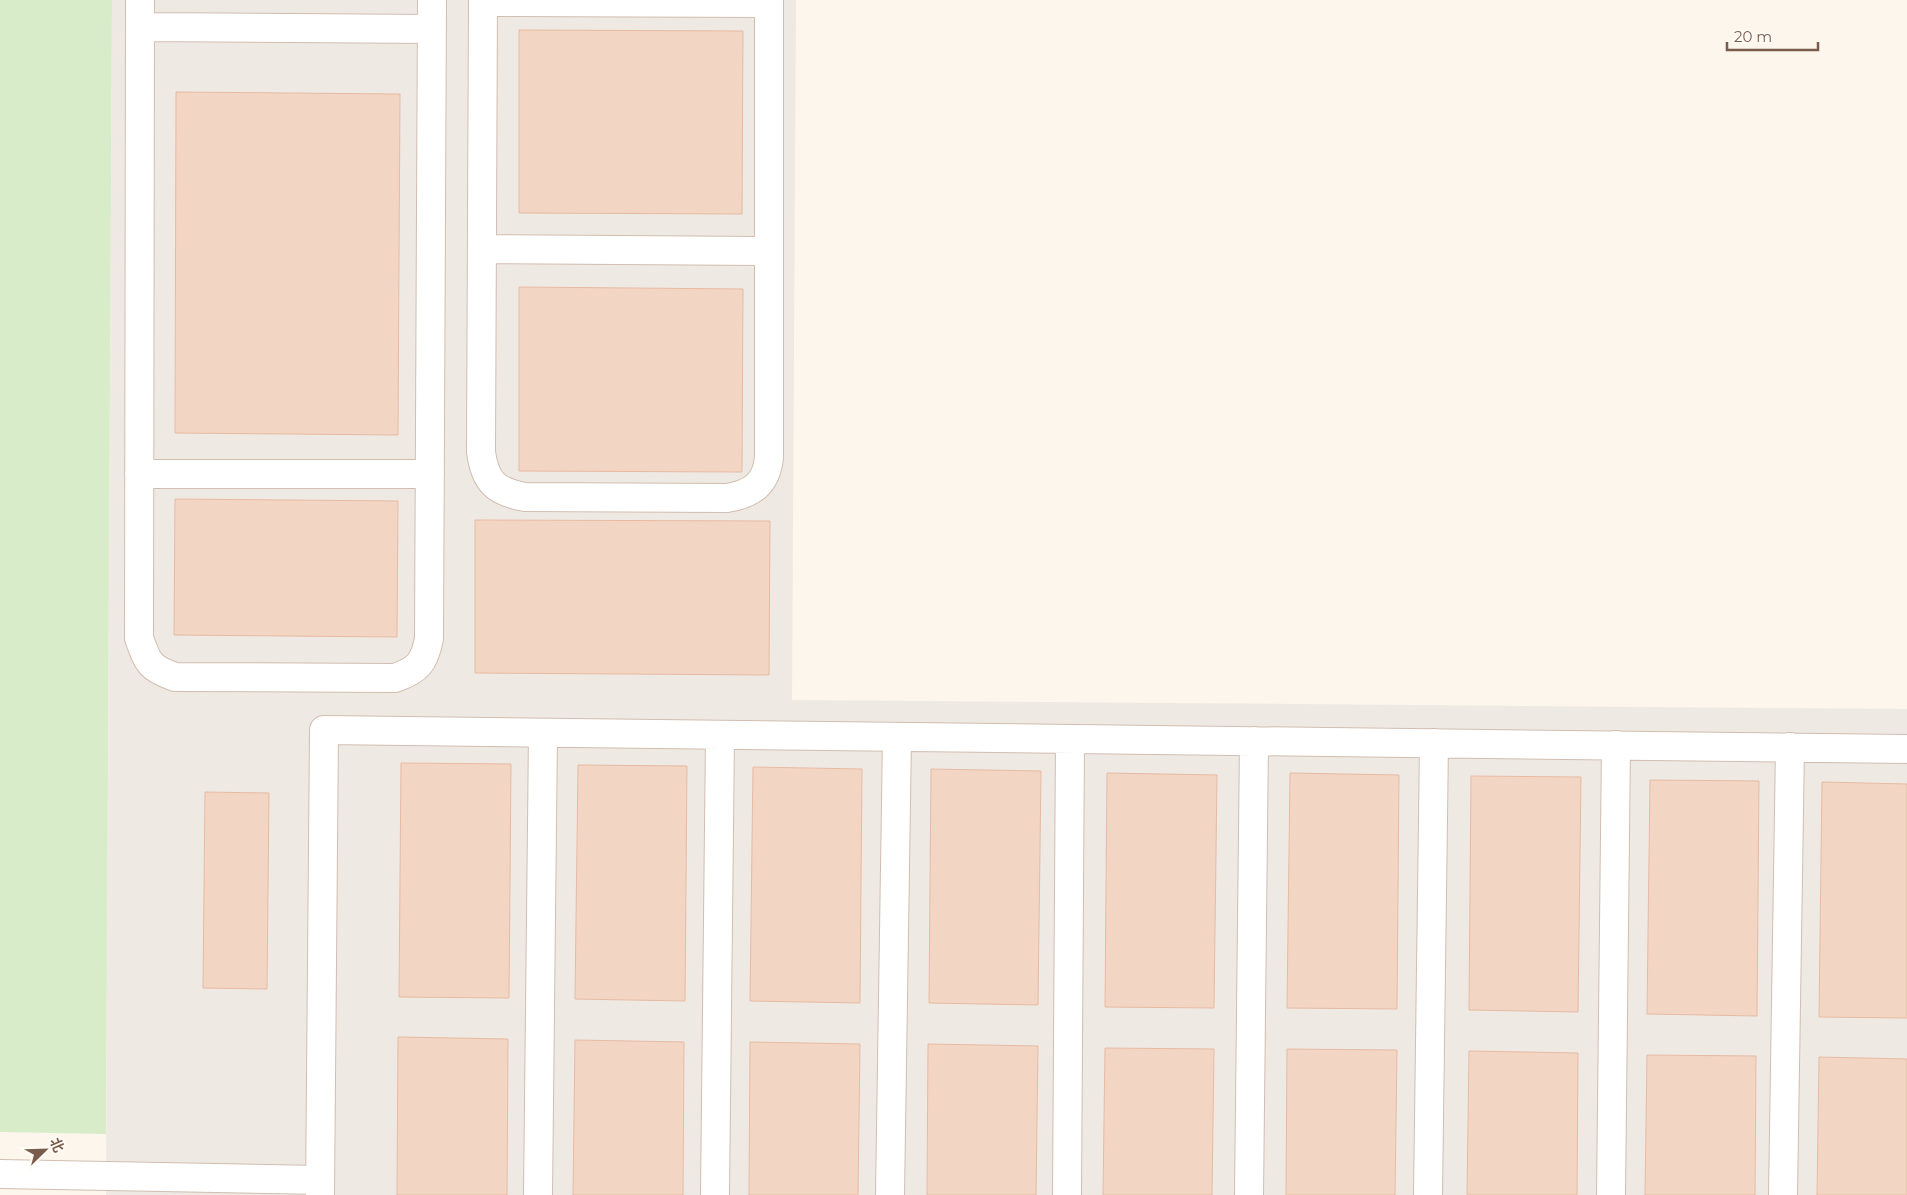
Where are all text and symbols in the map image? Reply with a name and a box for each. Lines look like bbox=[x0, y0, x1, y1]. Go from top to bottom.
scale bar bbox=[1727, 20, 1818, 52]
text: 20 m bbox=[1734, 27, 1772, 46]
north arrow bbox=[20, 1125, 70, 1175]
text: 北 bbox=[46, 1135, 68, 1155]

